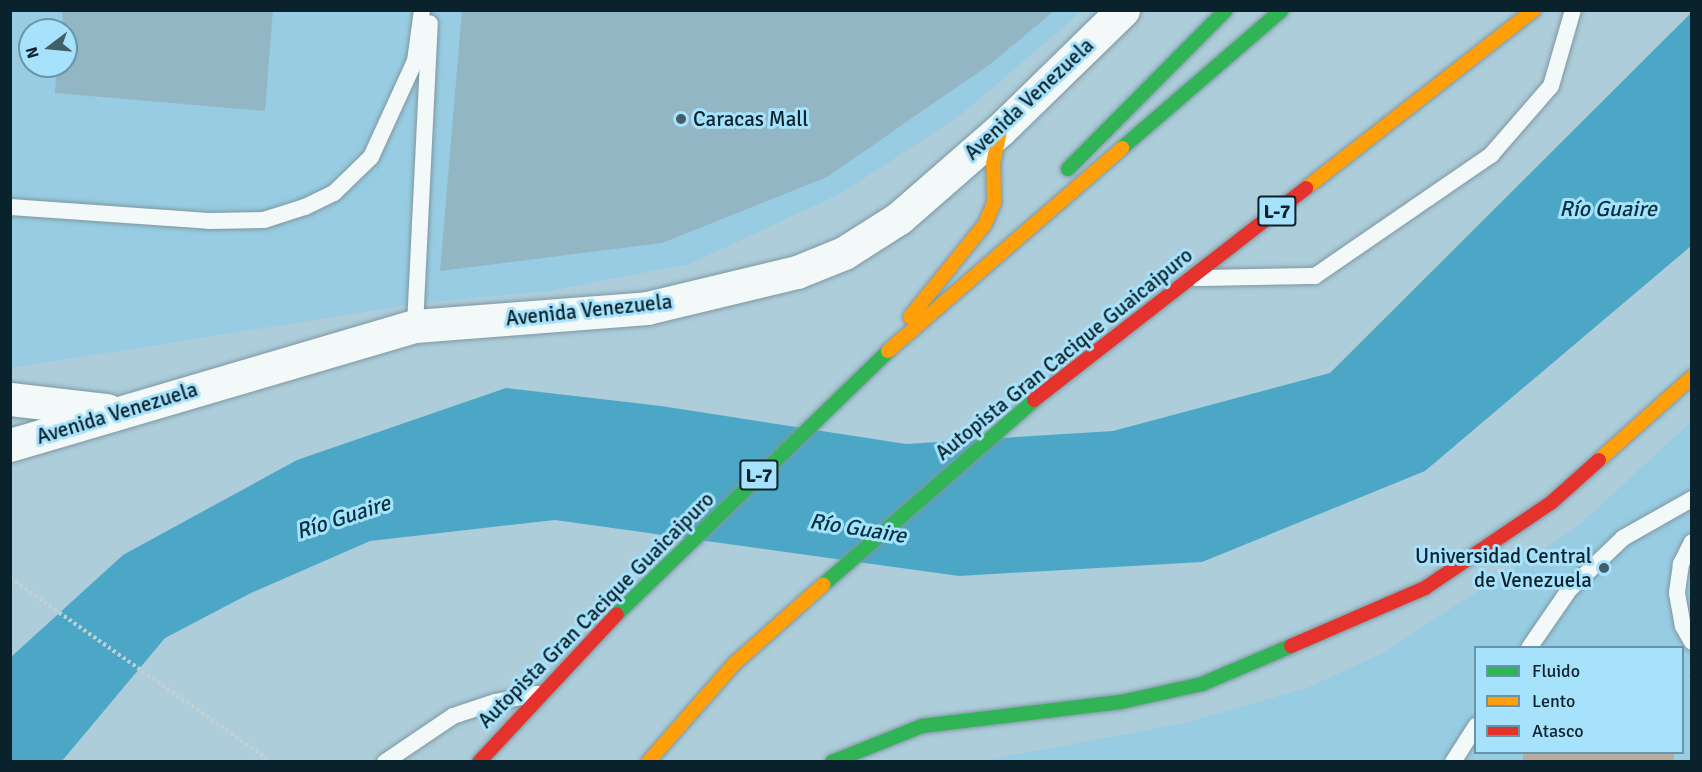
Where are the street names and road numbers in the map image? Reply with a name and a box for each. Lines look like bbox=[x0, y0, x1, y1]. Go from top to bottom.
street label: Avenida Venezuela bbox=[959, 33, 1099, 165]
road number: L-7 bbox=[1256, 194, 1298, 228]
street label: Autopista Gran Cacique Guaicaipuro bbox=[930, 242, 1198, 466]
street label: Avenida Venezuela bbox=[504, 289, 674, 331]
street label: Avenida Venezuela bbox=[33, 376, 201, 450]
road number: L-7 bbox=[738, 458, 780, 492]
street label: Autopista Gran Cacique Guaicaipuro bbox=[473, 487, 719, 733]

